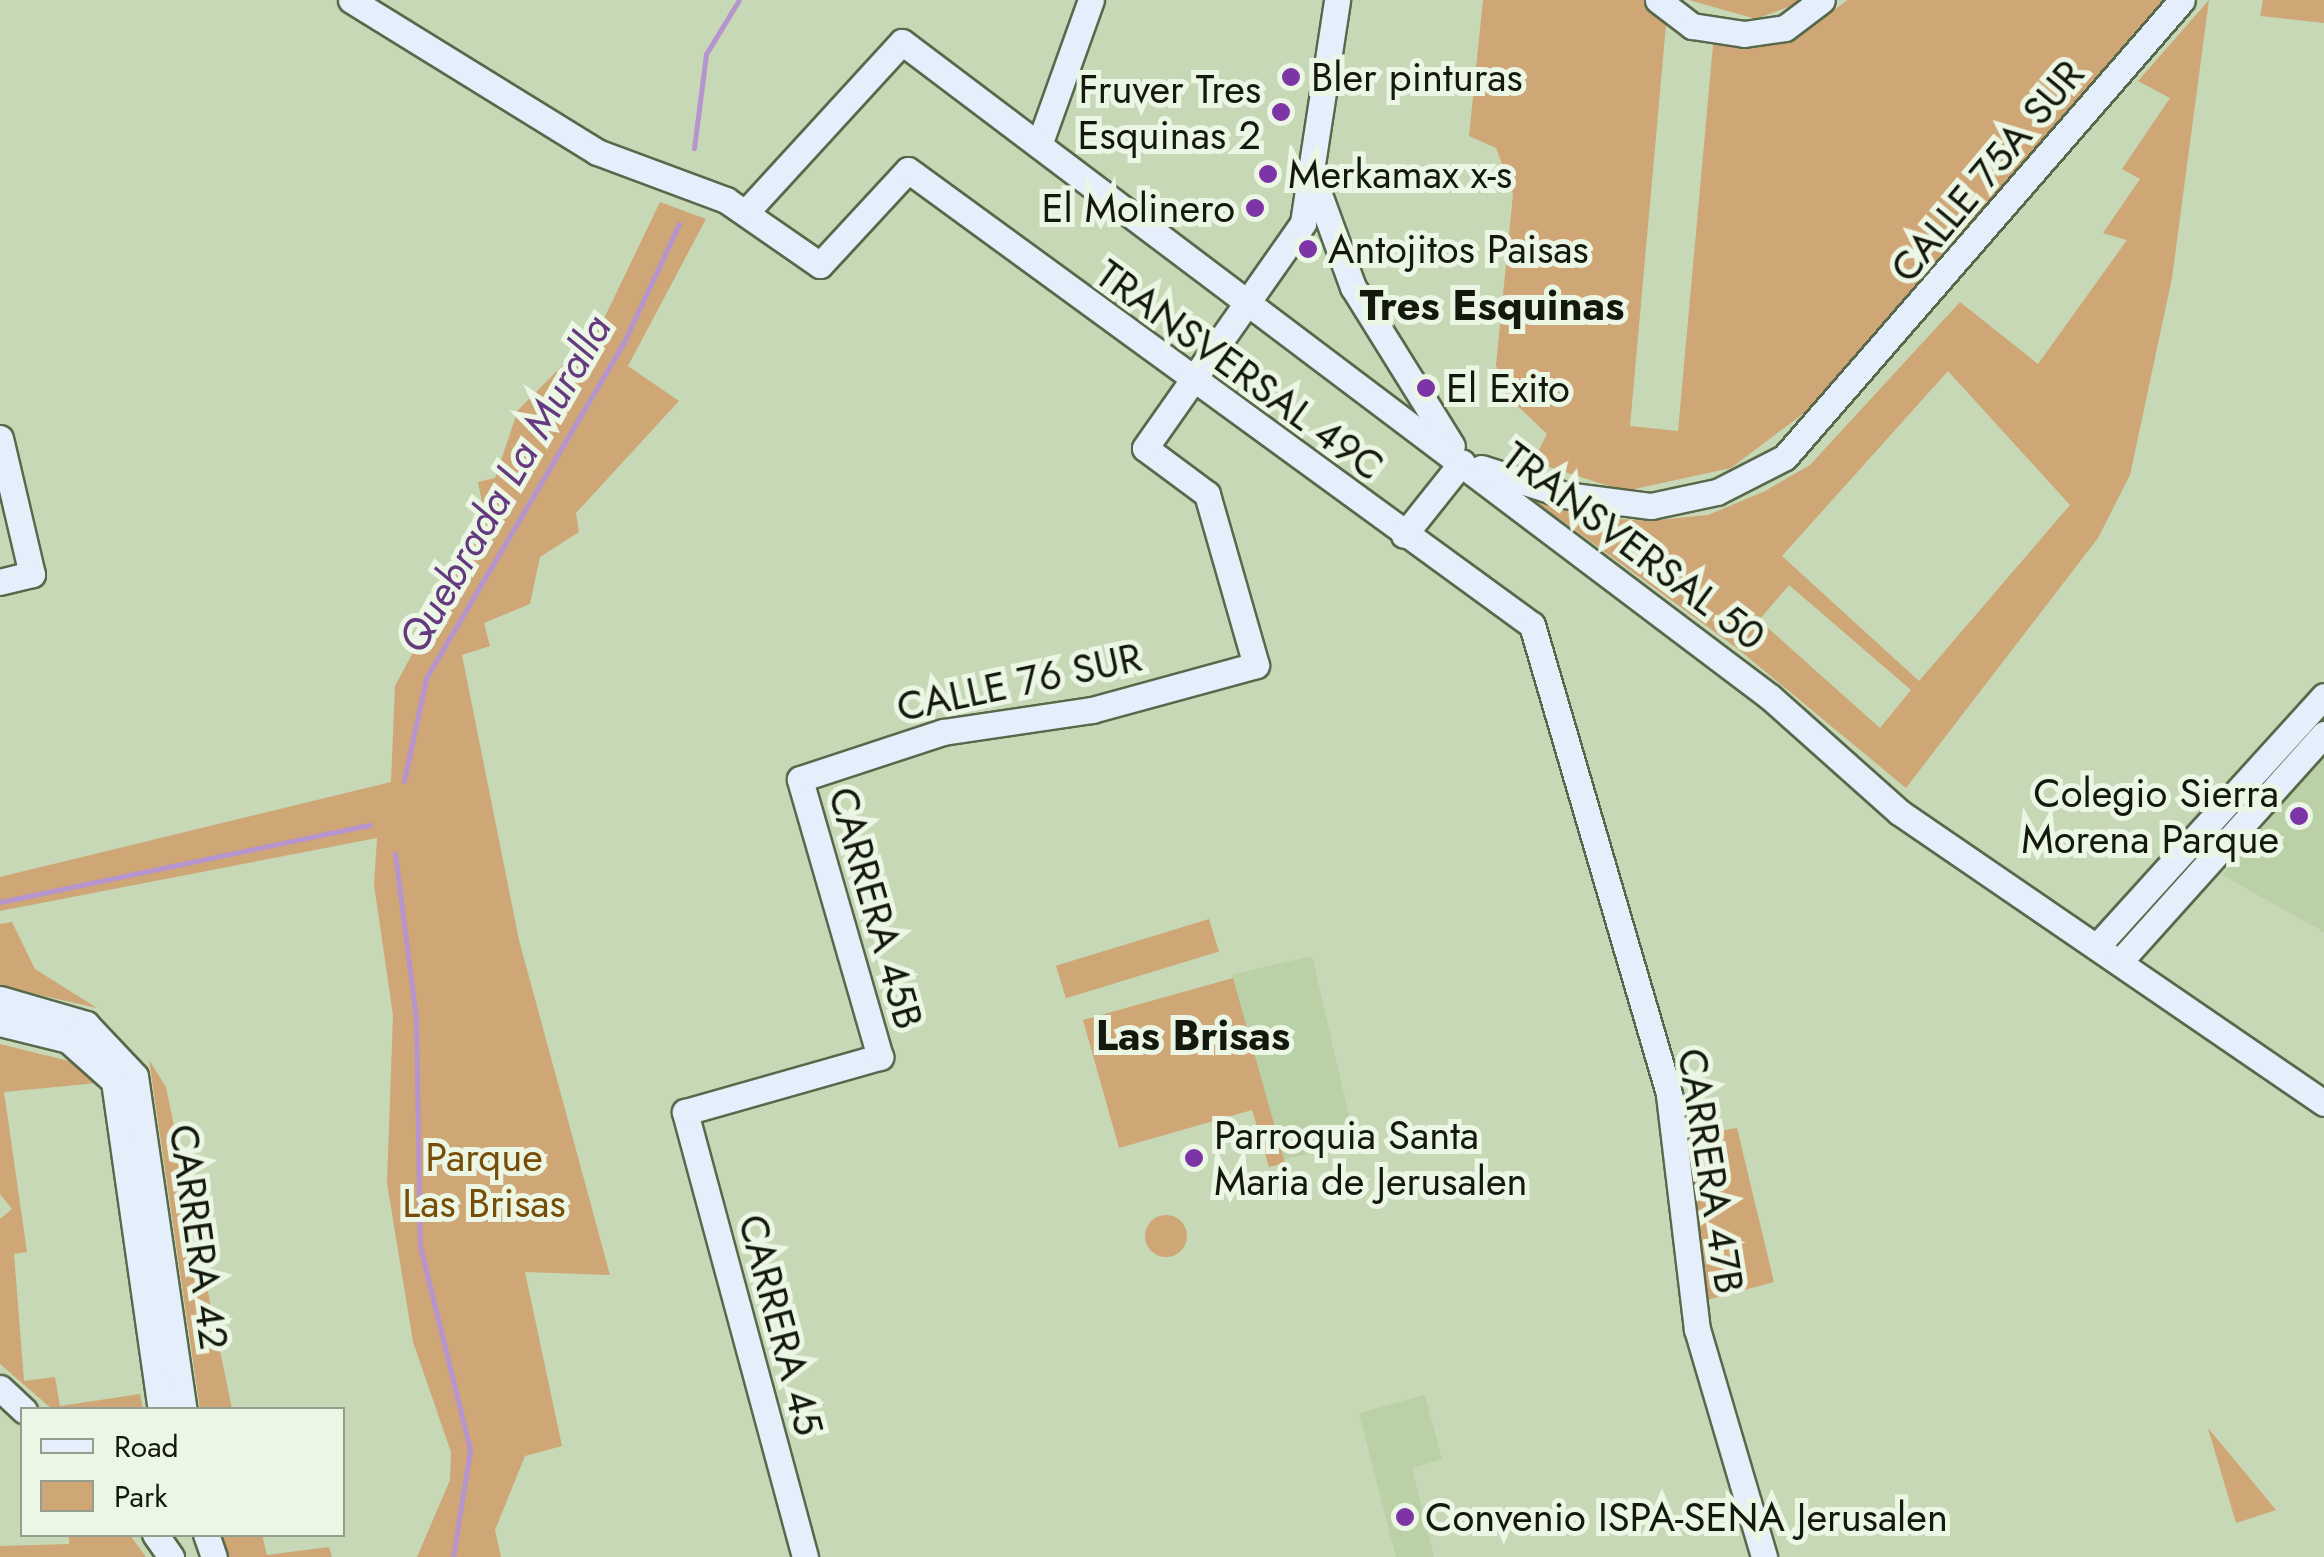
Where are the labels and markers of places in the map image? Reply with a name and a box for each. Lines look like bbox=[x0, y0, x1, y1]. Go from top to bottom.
place label: Bler pinturas bbox=[1311, 53, 1523, 101]
place label: Fruver Tres Esquinas 2 bbox=[1078, 65, 1261, 159]
marker: Bler pinturas bbox=[1280, 66, 1302, 88]
marker: Fruver Tres Esquinas 2 bbox=[1270, 101, 1292, 123]
place label: Merkamax x-s bbox=[1288, 150, 1512, 198]
marker: Merkamax x-s bbox=[1257, 163, 1279, 185]
place label: El Molinero bbox=[1041, 184, 1235, 232]
marker: El Molinero bbox=[1244, 197, 1266, 219]
place label: Antojitos Paisas bbox=[1328, 225, 1589, 273]
marker: Antojitos Paisas bbox=[1297, 238, 1319, 260]
place label: El Exito bbox=[1446, 364, 1570, 412]
marker: El Exito bbox=[1415, 377, 1437, 399]
place label: Colegio Sierra Morena Parque bbox=[2021, 769, 2279, 863]
marker: Colegio Sierra Morena Parque bbox=[2288, 805, 2310, 827]
place label: Parroquia Santa Maria de Jerusalen bbox=[1214, 1111, 1527, 1205]
marker: Parroquia Santa Maria de Jerusalen bbox=[1183, 1147, 1205, 1169]
place label: Convenio ISPA-SENA Jerusalen bbox=[1425, 1493, 1948, 1541]
marker: Convenio ISPA-SENA Jerusalen bbox=[1394, 1506, 1416, 1528]

